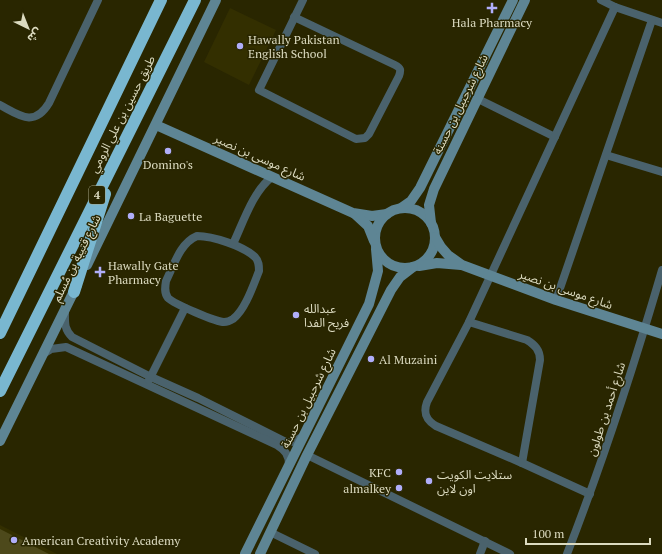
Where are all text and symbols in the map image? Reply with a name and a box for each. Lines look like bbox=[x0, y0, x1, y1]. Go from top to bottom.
marker: Hala Pharmacy bbox=[487, 3, 497, 13]
north arrow bbox=[8, 8, 48, 48]
place label: Hala Pharmacy bbox=[452, 15, 533, 30]
text: ش bbox=[25, 25, 45, 46]
place label: Hawally Pakistan English School bbox=[248, 32, 340, 61]
marker: Hawally Pakistan English School bbox=[235, 41, 245, 51]
street label: شارع شرحبيل بن حسنة bbox=[429, 52, 493, 157]
street label: طريق حسين بن علي الرومي bbox=[86, 53, 161, 176]
street label: شارع موسى بن نصير bbox=[210, 130, 308, 186]
marker: Domino's bbox=[163, 146, 173, 156]
place label: Domino's bbox=[143, 157, 193, 172]
road number: 4 bbox=[89, 186, 105, 204]
place label: La Baguette bbox=[139, 209, 202, 224]
marker: La Baguette bbox=[126, 211, 136, 221]
street label: شارع قتيبة بن مُسلم bbox=[48, 212, 105, 305]
place label: Hawally Gate Pharmacy bbox=[108, 258, 179, 287]
street label: شارع موسى بن نصير bbox=[516, 266, 615, 314]
marker: Hawally Gate Pharmacy bbox=[95, 267, 105, 277]
place label: عبدالله فريح الفدا bbox=[304, 301, 349, 332]
marker: عبدالله فريح الفدا bbox=[291, 310, 301, 320]
street label: شارع شرحبيل بن حسنة bbox=[277, 346, 341, 451]
place label: Al Muzaini bbox=[379, 352, 438, 367]
marker: Al Muzaini bbox=[366, 354, 376, 364]
street label: شارع أحمد بن طولون bbox=[584, 360, 630, 459]
place label: KFC bbox=[369, 465, 391, 480]
marker: KFC bbox=[394, 467, 404, 477]
place label: ستلايت الكويت اون لاين bbox=[437, 467, 512, 496]
marker: ستلايت الكويت اون لاين bbox=[424, 476, 434, 486]
place label: almalkey bbox=[343, 481, 392, 496]
marker: almalkey bbox=[394, 483, 404, 493]
scale bar bbox=[526, 520, 650, 546]
text: 100 m bbox=[532, 526, 565, 541]
place label: American Creativity Academy bbox=[22, 533, 181, 548]
marker: American Creativity Academy bbox=[9, 535, 19, 545]

